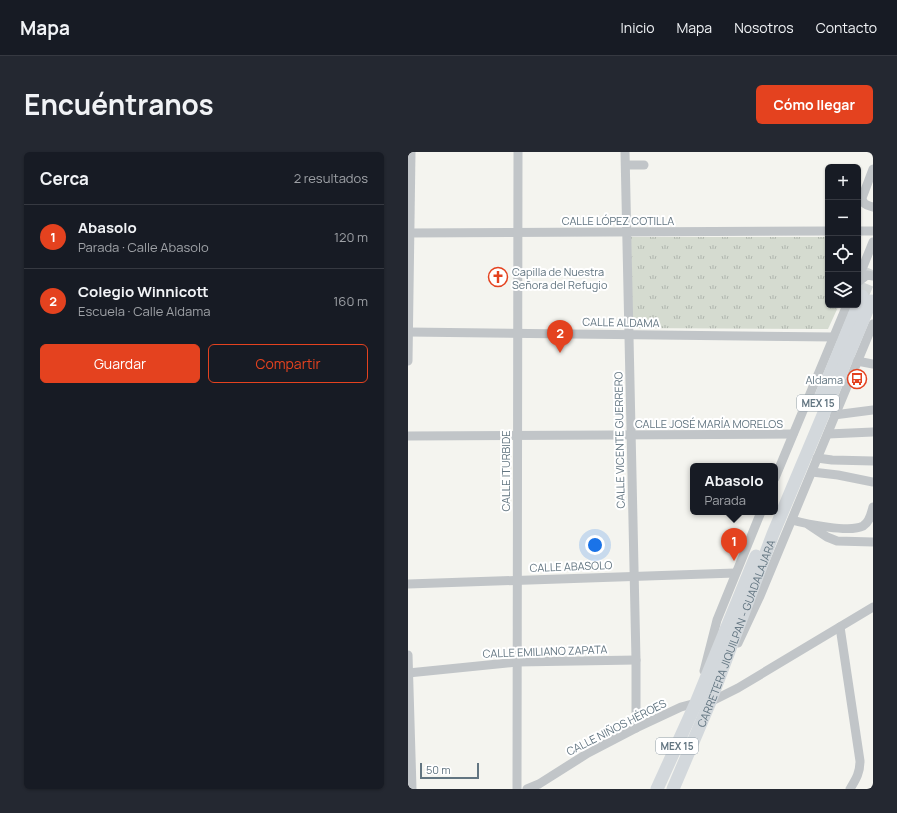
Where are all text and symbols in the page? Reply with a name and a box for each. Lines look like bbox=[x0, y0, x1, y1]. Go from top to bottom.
text: Mapa bbox=[20, 15, 70, 41]
text: Inicio bbox=[621, 18, 655, 37]
text: Mapa bbox=[677, 18, 712, 37]
text: Nosotros bbox=[734, 18, 794, 37]
text: Contacto bbox=[816, 18, 877, 37]
text: Encuéntranos bbox=[24, 85, 214, 123]
button: Cómo llegar bbox=[756, 85, 873, 124]
map controls bbox=[825, 164, 861, 308]
button: + bbox=[825, 164, 861, 200]
text: Cerca bbox=[40, 167, 89, 190]
text: 2 resultados bbox=[294, 169, 368, 187]
button: − bbox=[825, 200, 861, 236]
street label: CALLE LÓPEZ COTILLA bbox=[562, 213, 674, 228]
text: Abasolo bbox=[78, 217, 137, 238]
text: 1 bbox=[50, 228, 56, 246]
text: 120 m bbox=[334, 228, 368, 246]
button: locate bbox=[825, 236, 861, 272]
text: Parada · Calle Abasolo bbox=[78, 238, 209, 256]
place label: Capilla de Nuestra Señora del Refugio bbox=[512, 264, 608, 292]
church icon: Capilla de Nuestra Señora del Refugio bbox=[487, 266, 509, 288]
button: layers bbox=[825, 272, 861, 308]
text: Colegio Winnicott bbox=[78, 281, 209, 302]
text: 2 bbox=[49, 292, 57, 310]
text: 160 m bbox=[333, 292, 368, 310]
text: Escuela · Calle Aldama bbox=[78, 302, 210, 320]
street label: CALLE ALDAMA bbox=[582, 314, 660, 330]
pin: 2 bbox=[547, 320, 573, 353]
button: Guardar bbox=[40, 344, 200, 383]
button: Compartir bbox=[208, 344, 368, 383]
bus stop icon: Aldama bbox=[846, 368, 868, 390]
street label: CALLE VICENTE GUERRERO bbox=[610, 371, 628, 509]
place label: Aldama bbox=[805, 372, 843, 387]
road number: MEX 15 bbox=[797, 395, 839, 411]
street label: CALLE JOSÉ MARÍA MORELOS bbox=[635, 416, 783, 431]
street label: CALLE ITURBIDE bbox=[498, 430, 513, 512]
popup bbox=[690, 463, 778, 515]
text: Abasolo bbox=[705, 470, 763, 491]
text: Parada bbox=[705, 491, 746, 509]
pin: 1 bbox=[721, 528, 747, 561]
your location bbox=[585, 535, 605, 555]
street label: CARRETERA JIQUILPAN - GUADALAJARA bbox=[693, 537, 778, 729]
street label: CALLE ABASOLO bbox=[529, 557, 613, 575]
street label: CALLE EMILIANO ZAPATA bbox=[482, 641, 608, 661]
street label: CALLE NIÑOS HÉROES bbox=[563, 695, 669, 759]
road number: MEX 15 bbox=[656, 738, 698, 754]
scale bar bbox=[420, 761, 479, 780]
text: 50 m bbox=[426, 762, 451, 777]

